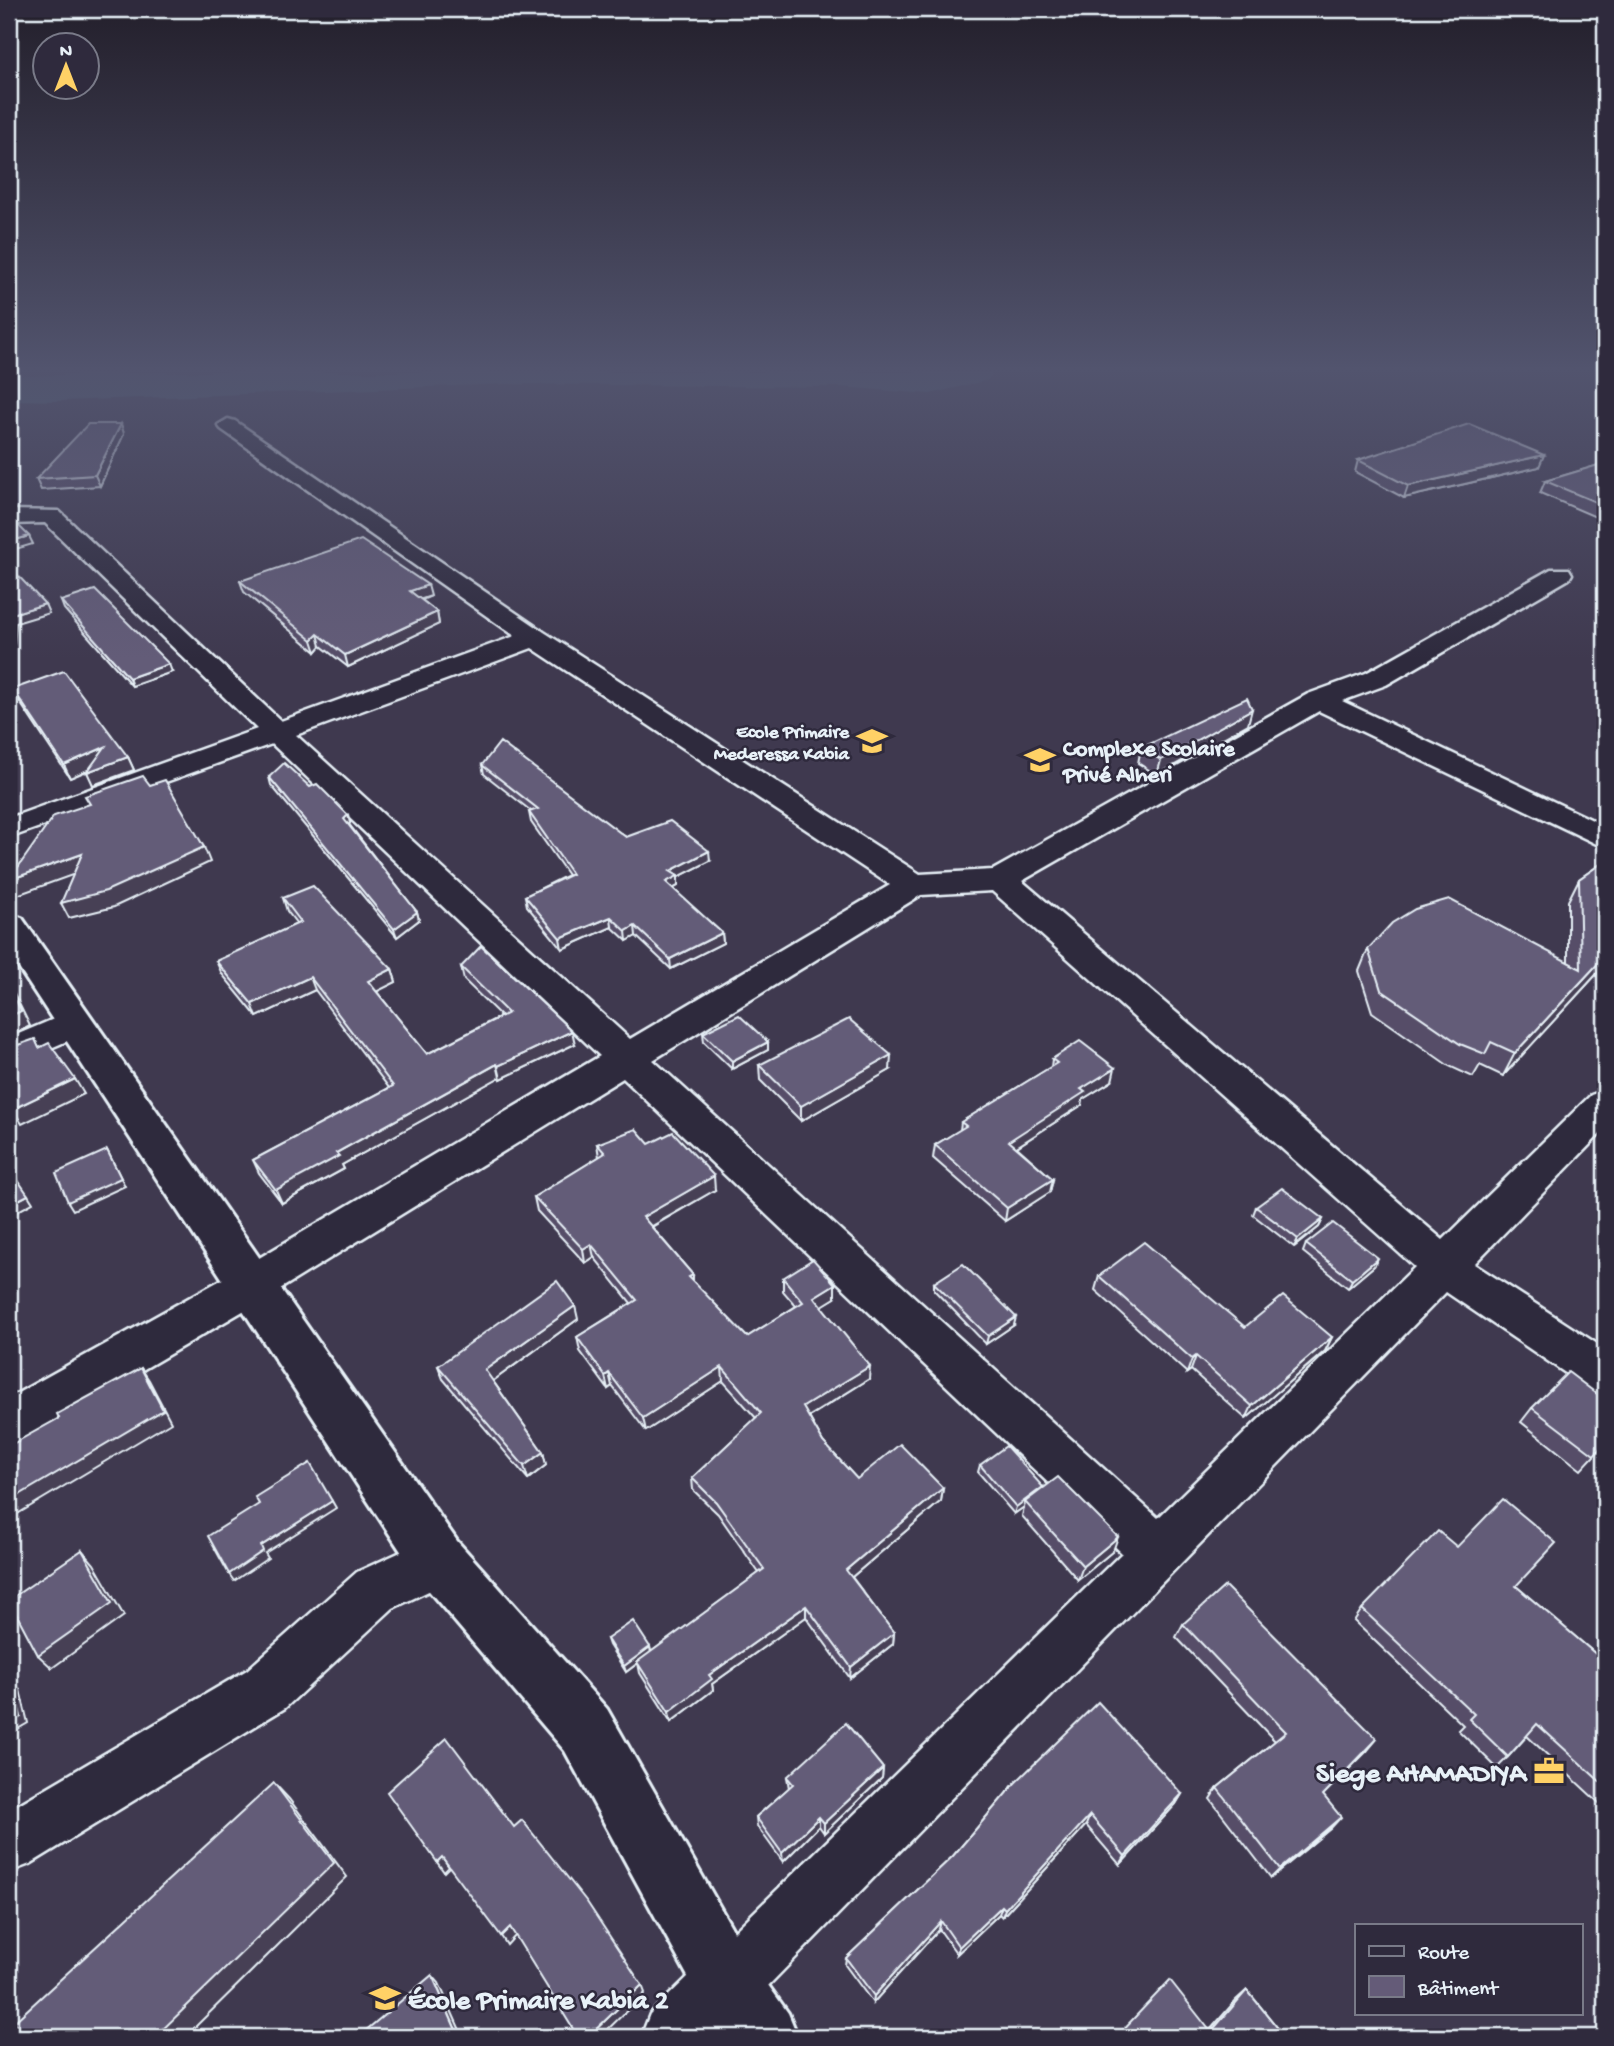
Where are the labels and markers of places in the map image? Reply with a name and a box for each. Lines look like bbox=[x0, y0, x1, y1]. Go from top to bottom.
place label: Ecole Primaire Mederessa Kabia bbox=[714, 722, 850, 767]
school or university icon: Ecole Primaire Mederessa Kabia bbox=[855, 724, 889, 758]
place label: Complexe Scolaire Privé Alheri bbox=[1061, 737, 1236, 790]
school or university icon: Complexe Scolaire Privé Alheri bbox=[1023, 743, 1057, 777]
office icon: Siege AHAMADIYA bbox=[1532, 1754, 1566, 1788]
place label: Siege AHAMADIYA bbox=[1316, 1759, 1528, 1792]
school or university icon: École Primaire Kabia 2 bbox=[368, 1981, 402, 2015]
place label: École Primaire Kabia 2 bbox=[408, 1986, 669, 2019]

